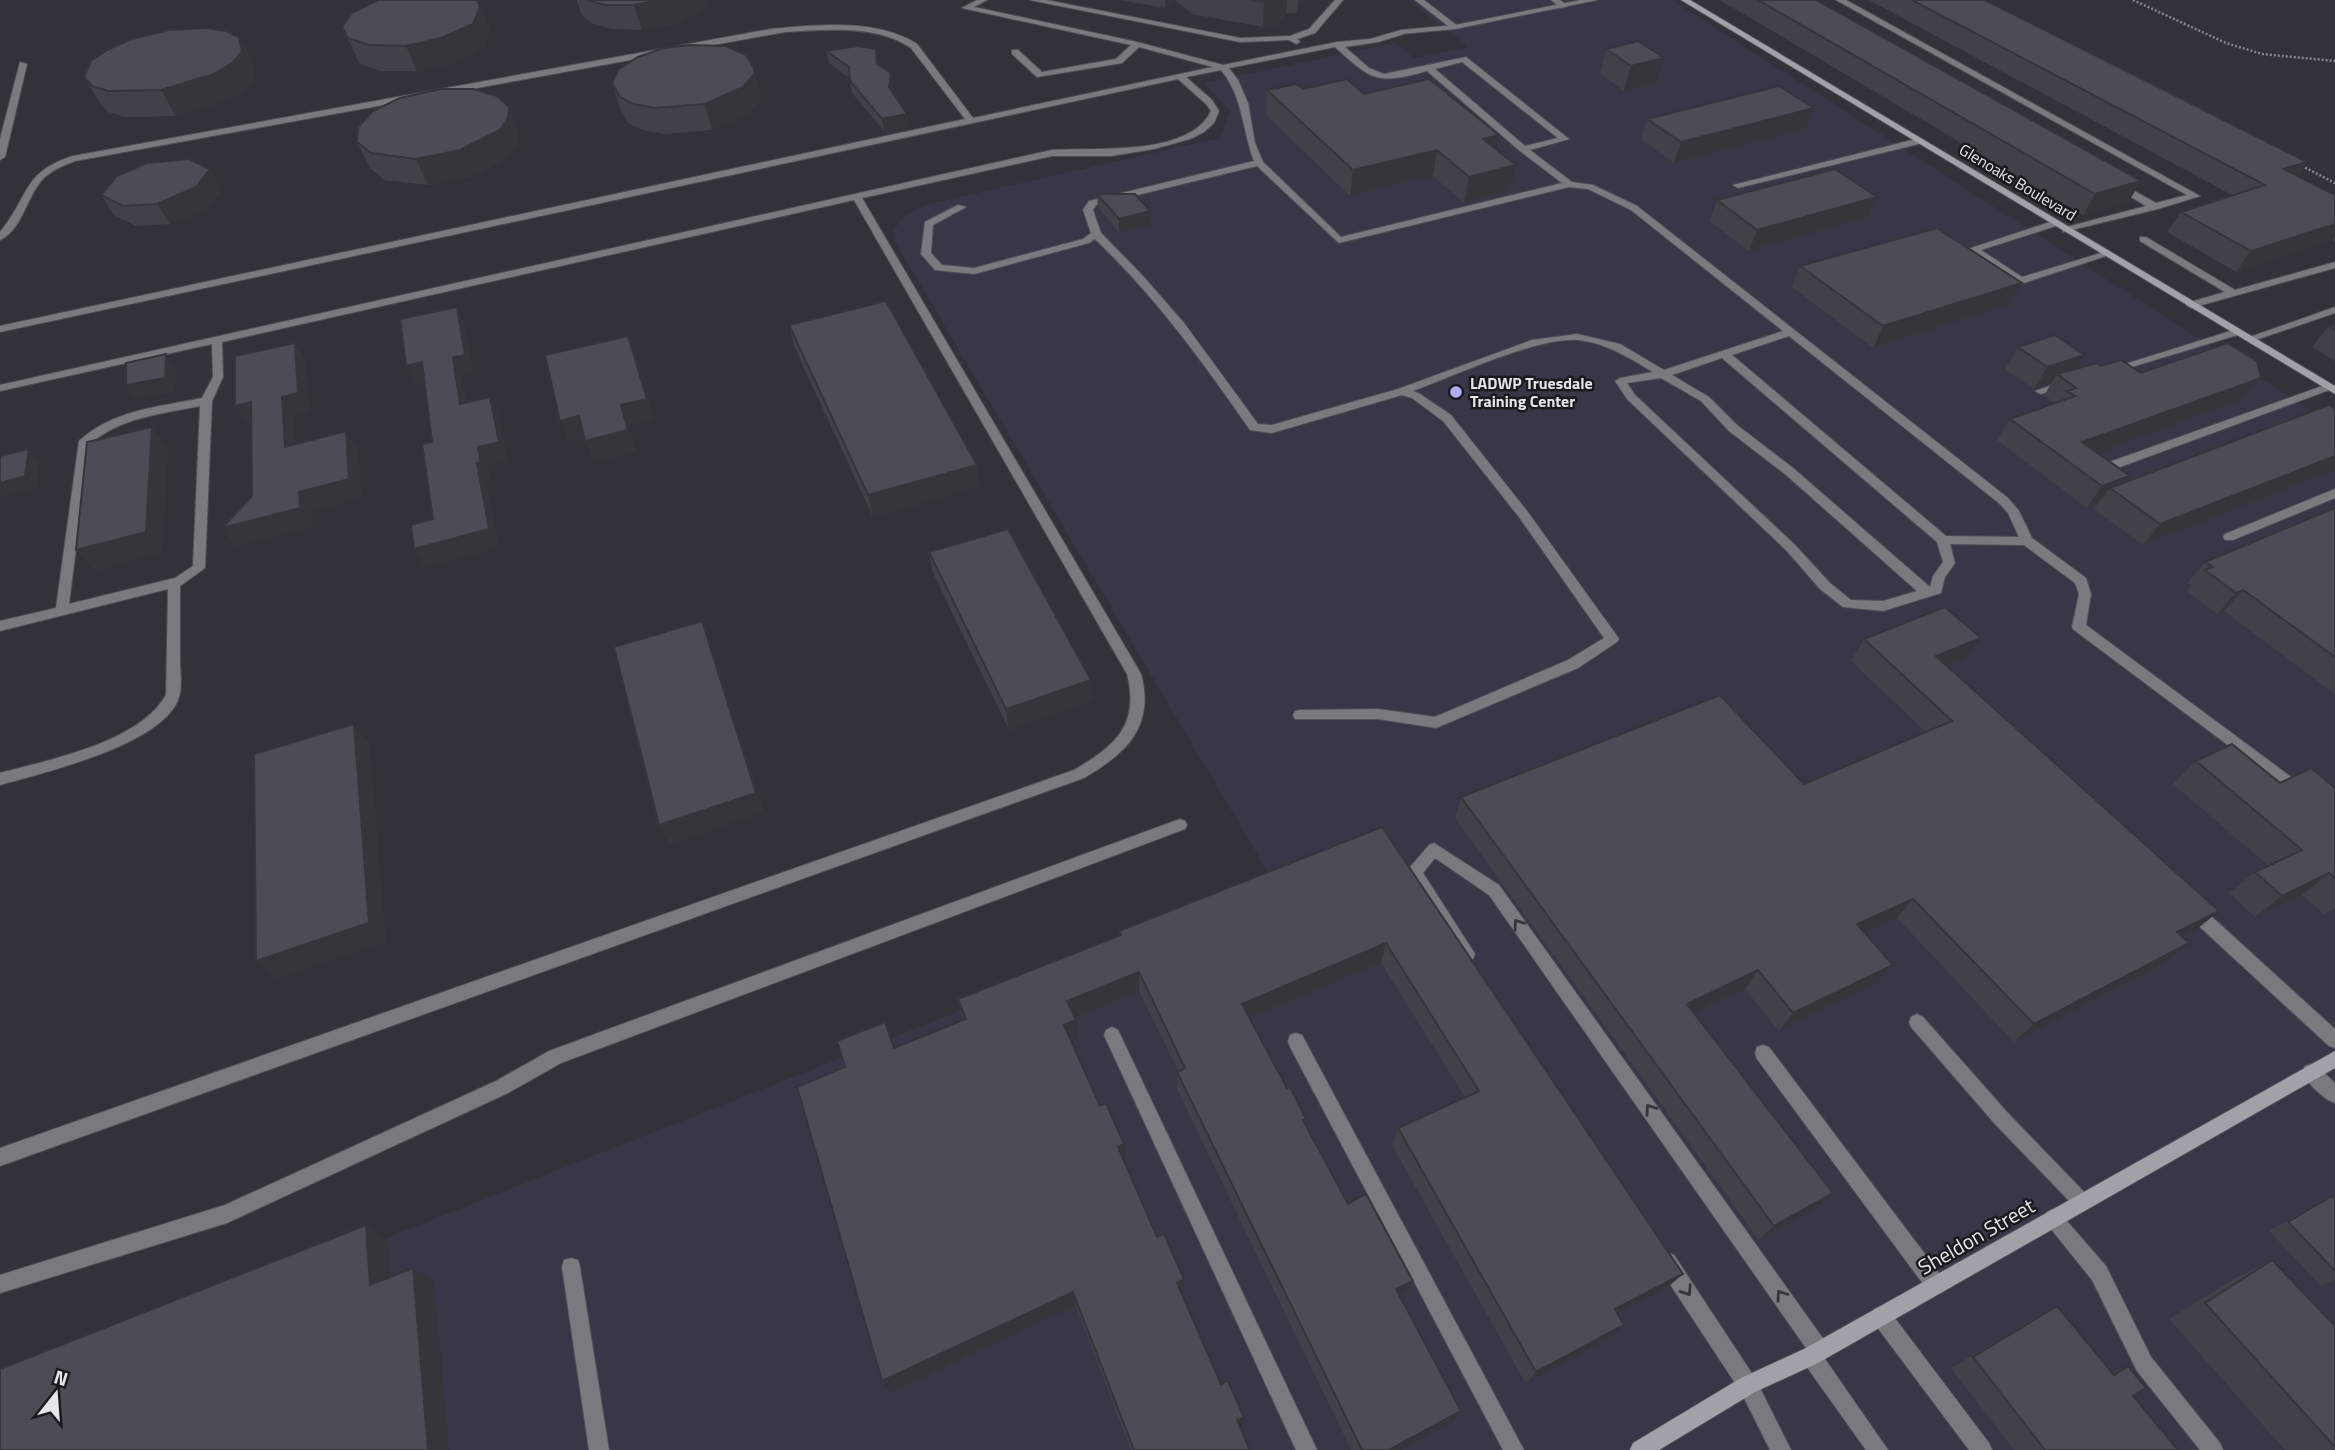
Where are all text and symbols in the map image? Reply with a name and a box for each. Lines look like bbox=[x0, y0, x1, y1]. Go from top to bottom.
street label: Glenoaks Boulevard bbox=[1955, 137, 2081, 227]
place label: LADWP Truesdale Training Center bbox=[1470, 371, 1593, 413]
marker: LADWP Truesdale Training Center bbox=[1448, 384, 1464, 400]
one-way arrow bbox=[1514, 919, 1526, 932]
one-way arrow bbox=[1645, 1104, 1658, 1117]
street label: Sheldon Street bbox=[1912, 1189, 2041, 1282]
one-way arrow bbox=[1678, 1284, 1691, 1297]
one-way arrow bbox=[1777, 1290, 1789, 1303]
north arrow bbox=[21, 1359, 91, 1429]
text: N bbox=[51, 1361, 72, 1393]

